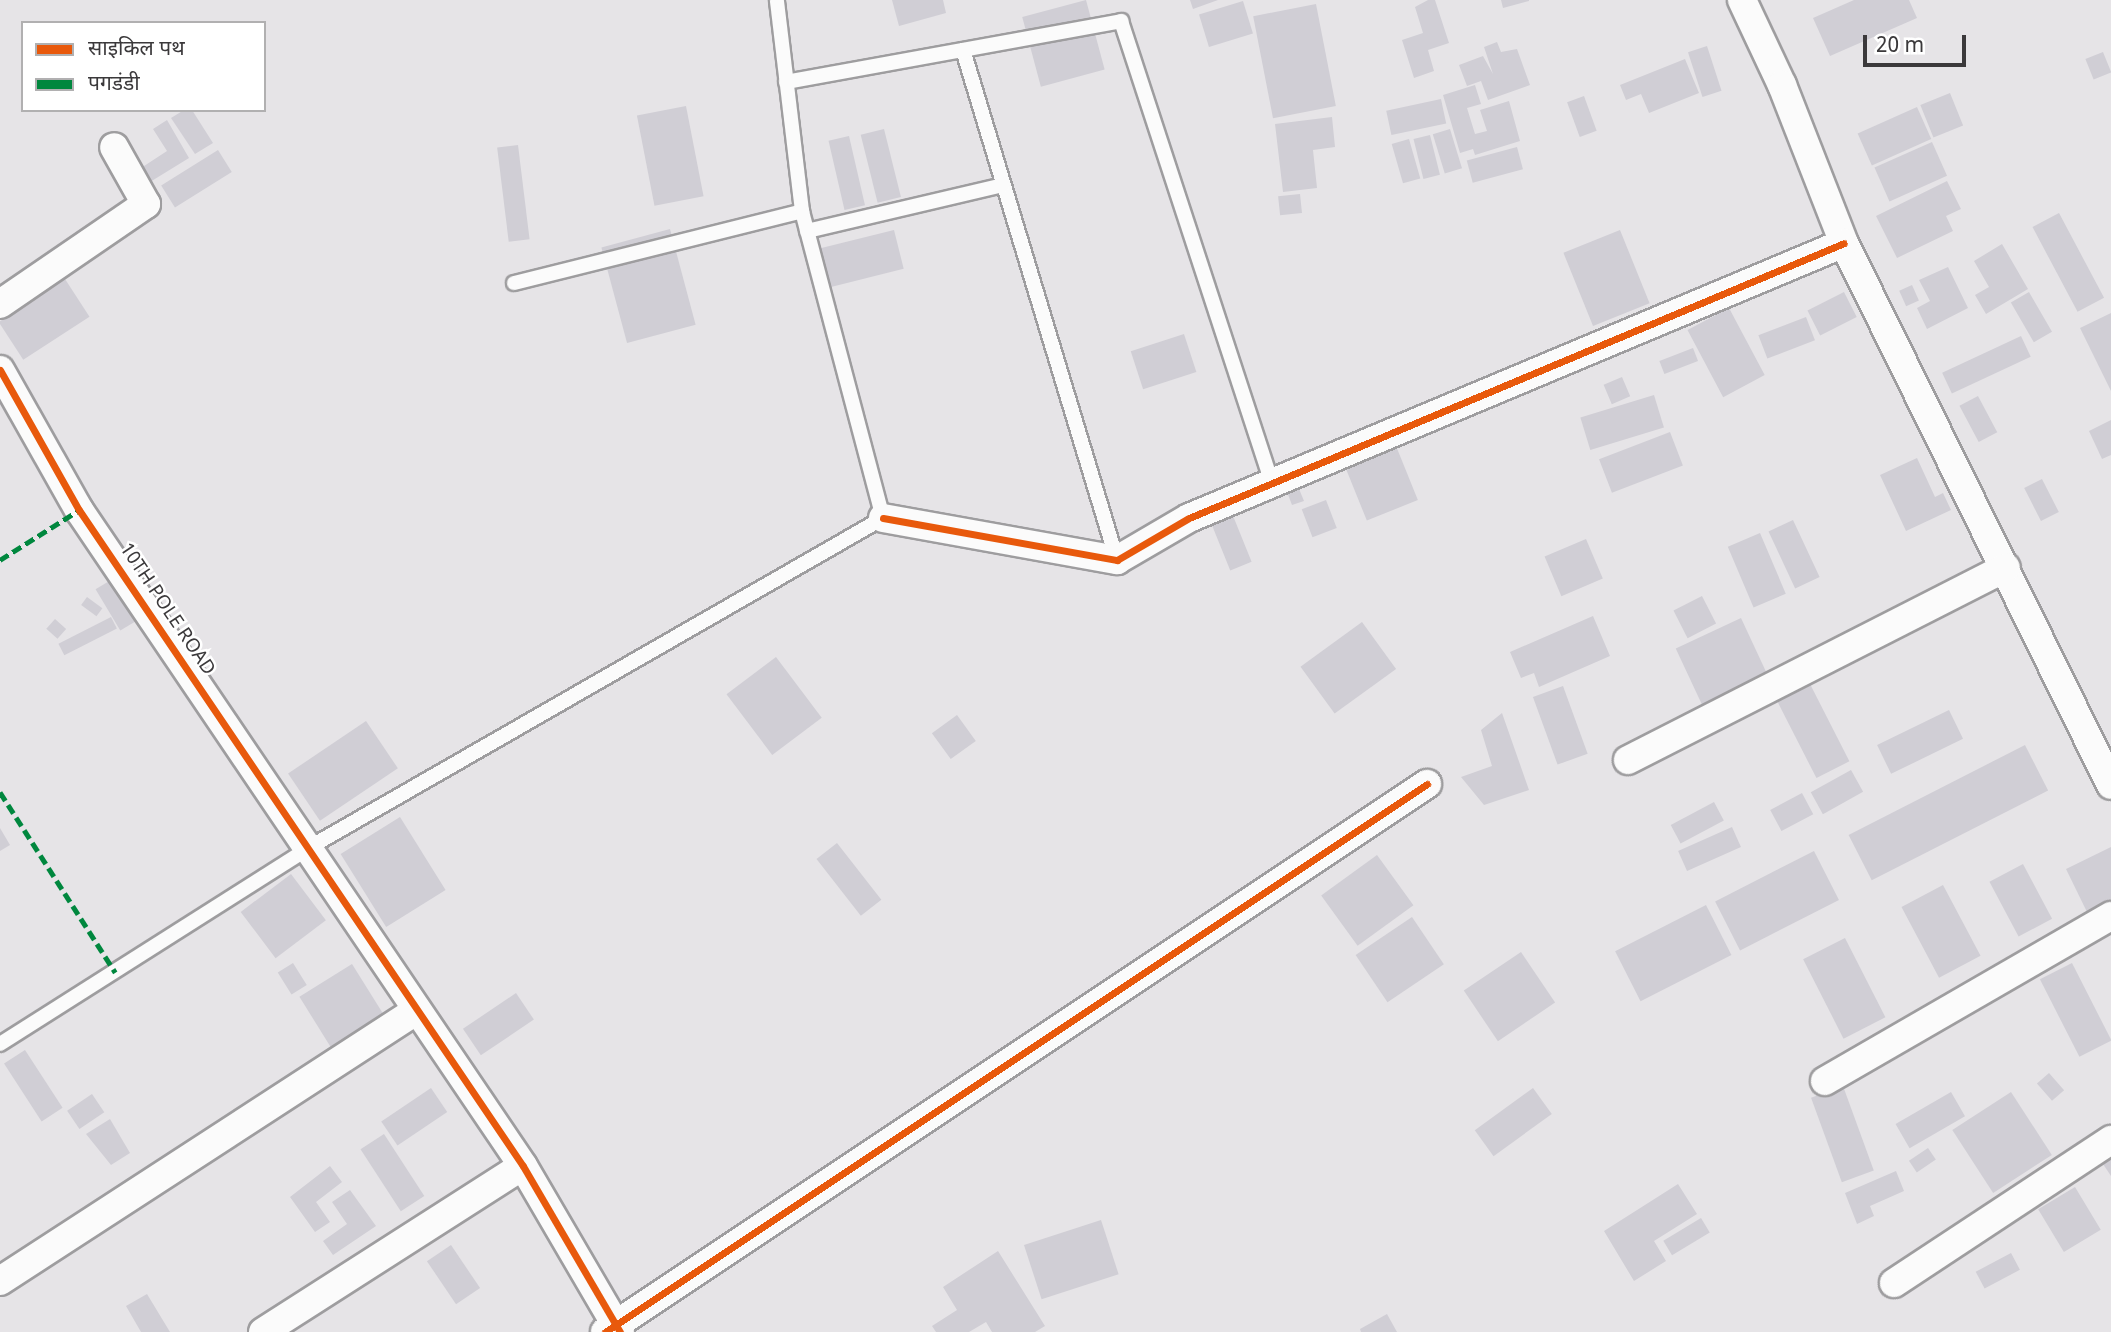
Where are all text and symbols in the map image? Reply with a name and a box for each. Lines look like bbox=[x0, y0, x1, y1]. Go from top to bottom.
legend bbox=[21, 21, 266, 112]
scale bar bbox=[1866, 21, 1969, 65]
text: 20 m bbox=[1876, 33, 1924, 61]
text: साइकिल पथ bbox=[88, 36, 185, 64]
text: पगडंडी bbox=[88, 71, 140, 99]
street label: 10TH POLE ROAD bbox=[113, 540, 219, 680]

